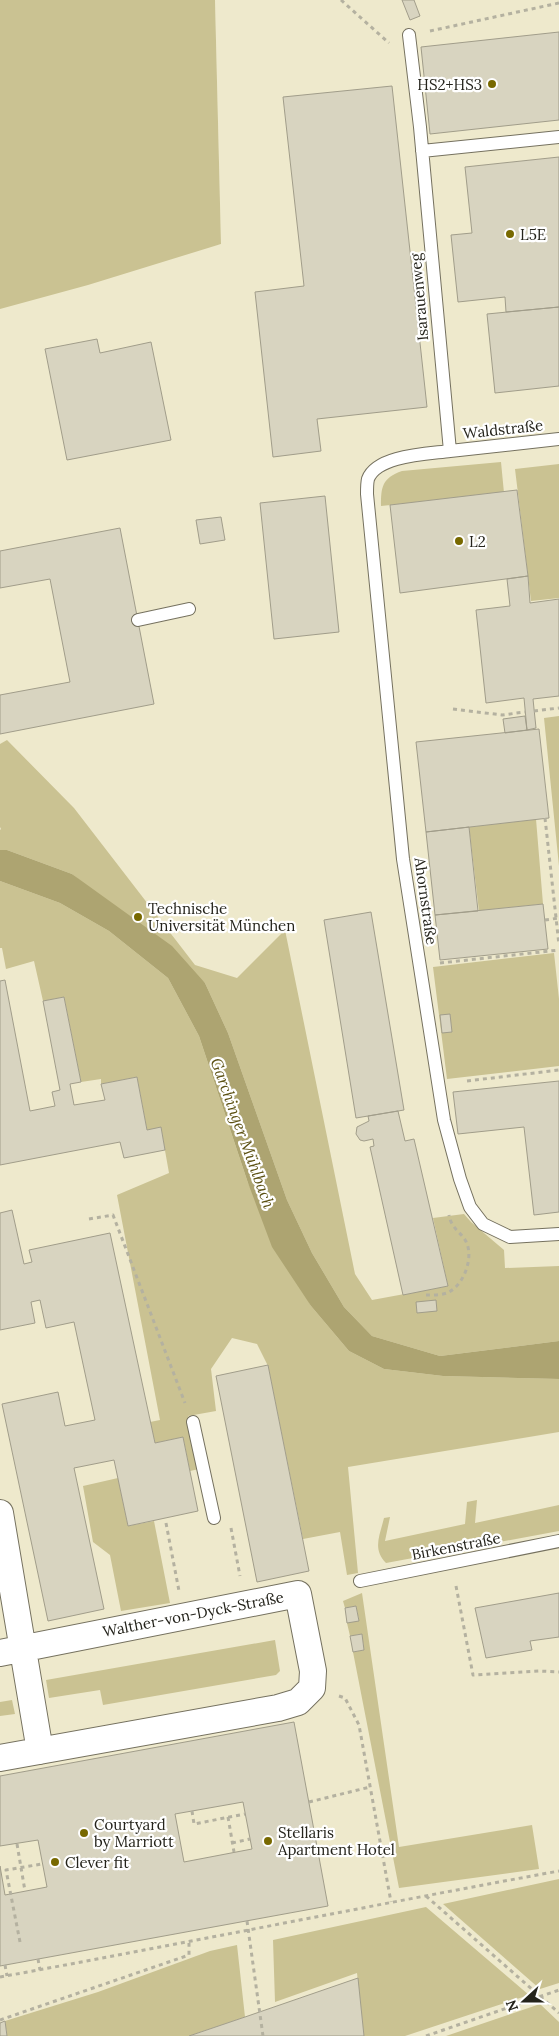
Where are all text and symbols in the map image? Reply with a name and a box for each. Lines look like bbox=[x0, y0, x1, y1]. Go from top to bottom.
place label: HS2+HS3 bbox=[417, 75, 482, 94]
marker: HS2+HS3 bbox=[486, 78, 498, 90]
place label: L5E bbox=[520, 225, 546, 244]
marker: L5E bbox=[504, 228, 516, 240]
street label: Isarauenweg bbox=[406, 252, 432, 342]
street label: Waldstraße bbox=[462, 415, 544, 443]
place label: L2 bbox=[469, 532, 486, 551]
marker: L2 bbox=[453, 535, 465, 547]
street label: Ahornstraße bbox=[410, 855, 442, 946]
place label: Technische Universität München bbox=[148, 899, 295, 935]
marker: Technische Universität München bbox=[132, 911, 144, 923]
water label: Garchinger Mühlbach bbox=[207, 1055, 279, 1211]
street label: Birkenstraße bbox=[410, 1528, 502, 1564]
street label: Walther-von-Dyck-Straße bbox=[101, 1587, 285, 1641]
place label: Courtyard by Marriott bbox=[94, 1815, 174, 1851]
place label: Stellaris Apartment Hotel bbox=[277, 1823, 395, 1859]
marker: Courtyard by Marriott bbox=[78, 1827, 90, 1839]
marker: Stellaris Apartment Hotel bbox=[262, 1835, 274, 1847]
place label: Clever fit bbox=[65, 1853, 129, 1872]
marker: Clever fit bbox=[49, 1856, 61, 1868]
north arrow bbox=[499, 1976, 549, 2026]
text: N bbox=[501, 1997, 522, 2014]

